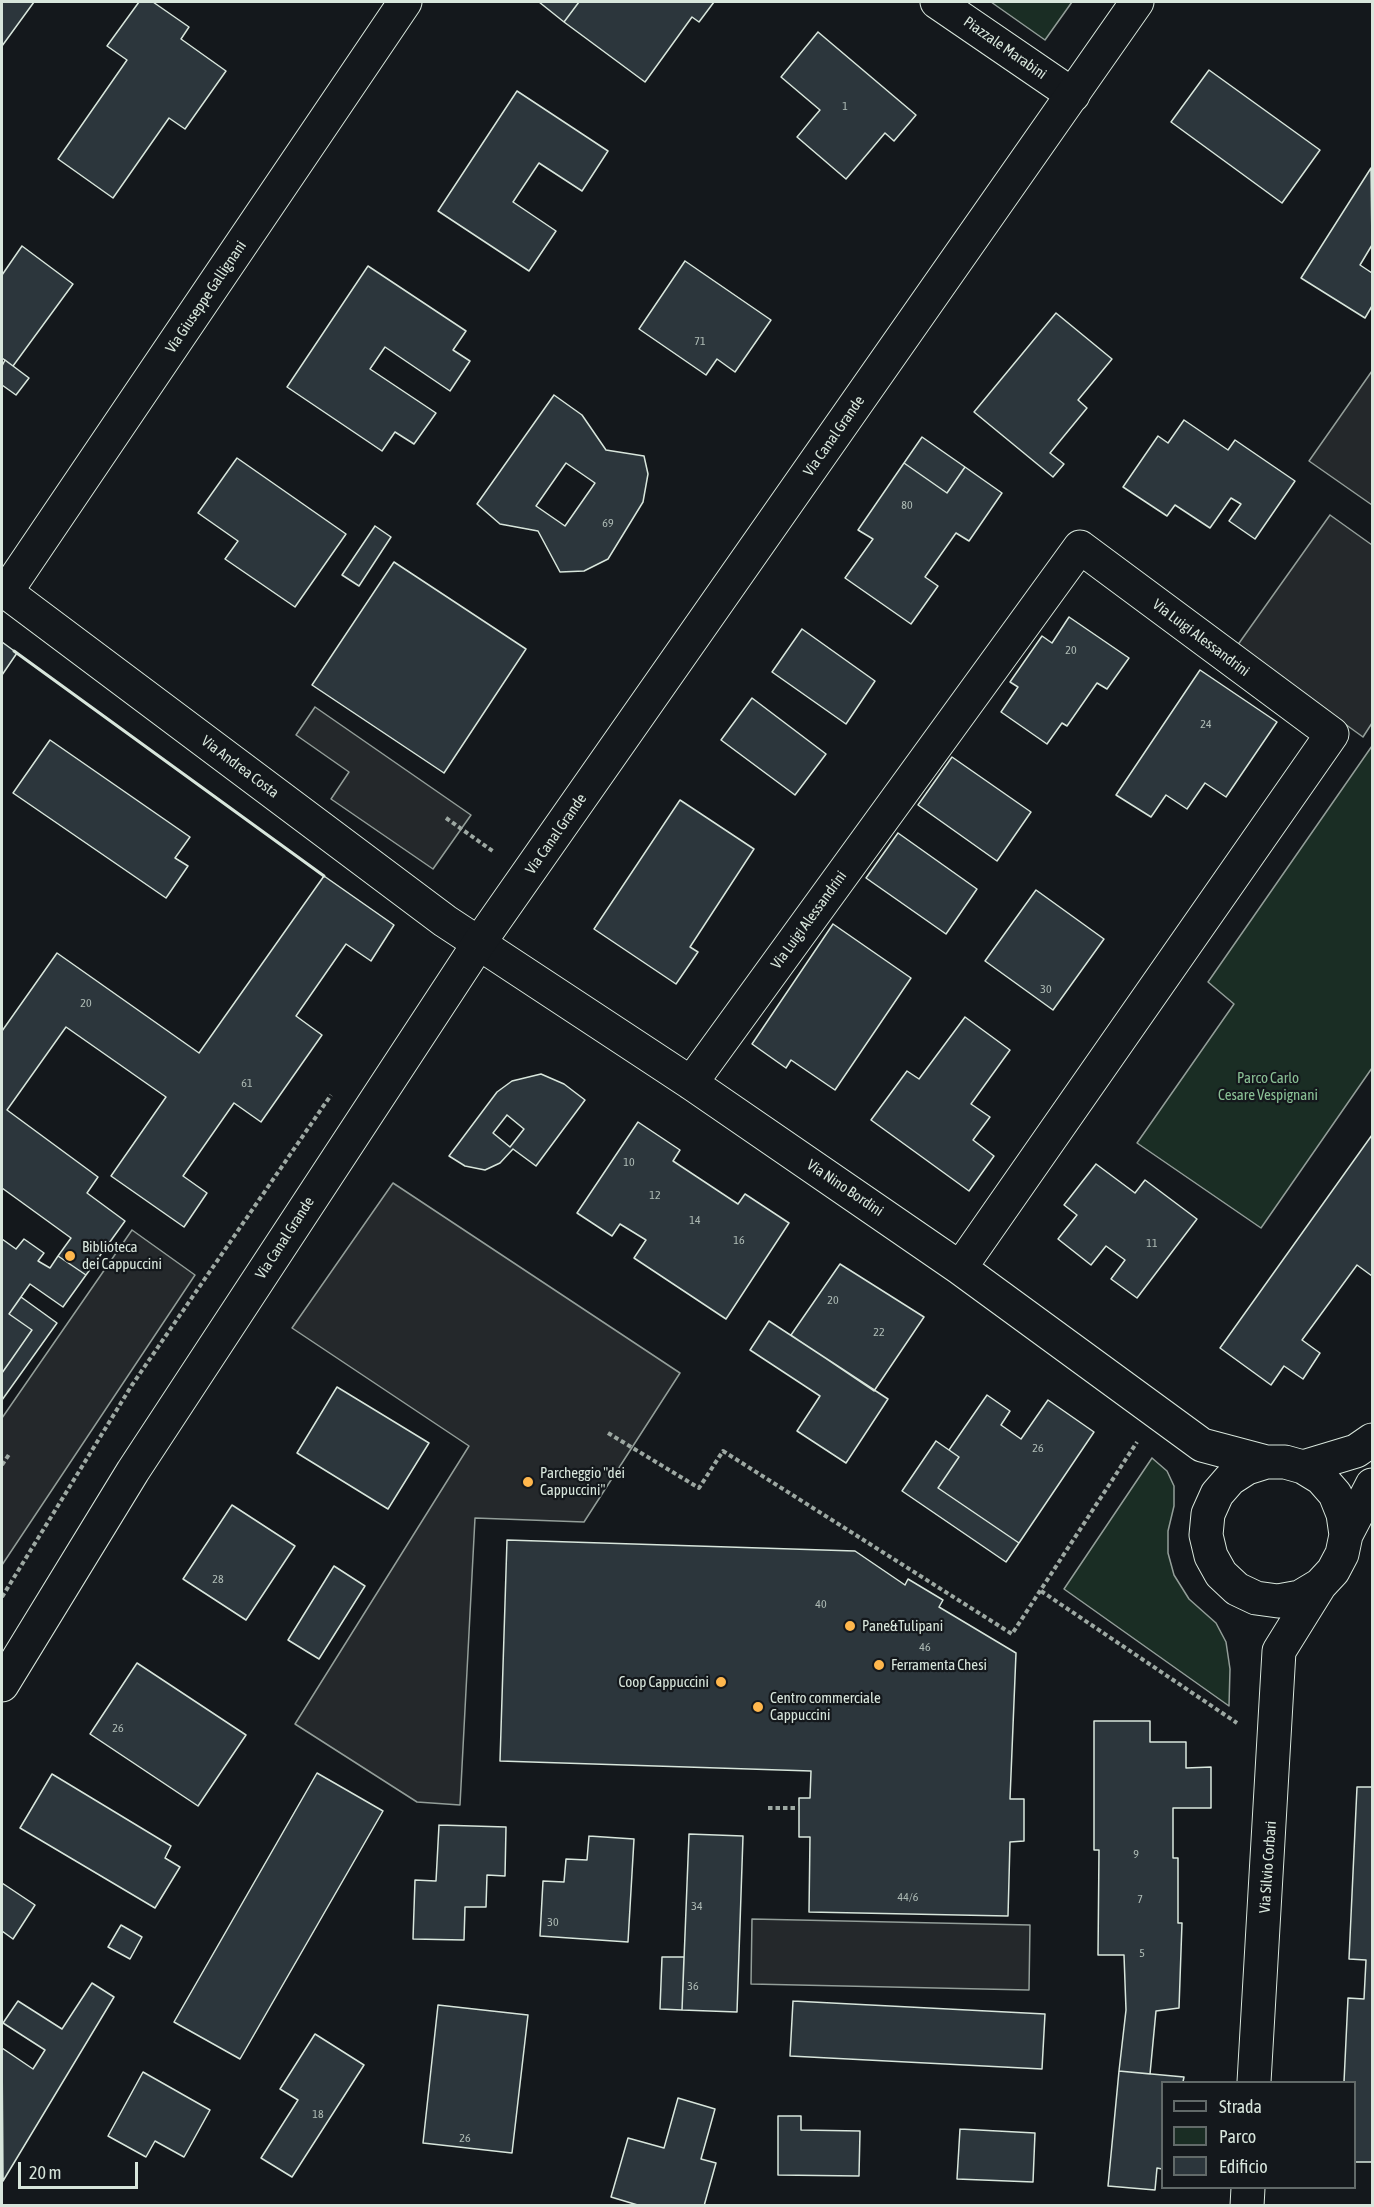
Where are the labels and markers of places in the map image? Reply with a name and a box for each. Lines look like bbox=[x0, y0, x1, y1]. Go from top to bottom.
place label: Biblioteca dei Cappuccini bbox=[82, 1238, 162, 1273]
marker: Biblioteca dei Cappuccini bbox=[63, 1249, 77, 1263]
place label: Parcheggio "dei Cappuccini" bbox=[540, 1464, 625, 1499]
marker: Parcheggio "dei Cappuccini" bbox=[521, 1475, 535, 1489]
place label: Pane&Tulipani bbox=[862, 1617, 943, 1635]
marker: Pane&Tulipani bbox=[843, 1619, 857, 1633]
place label: Ferramenta Chesi bbox=[891, 1656, 987, 1674]
marker: Ferramenta Chesi bbox=[872, 1658, 886, 1672]
place label: Coop Cappuccini bbox=[619, 1673, 709, 1691]
marker: Coop Cappuccini bbox=[714, 1675, 728, 1689]
place label: Centro commerciale Cappuccini bbox=[770, 1689, 881, 1724]
marker: Centro commerciale Cappuccini bbox=[751, 1700, 765, 1714]

